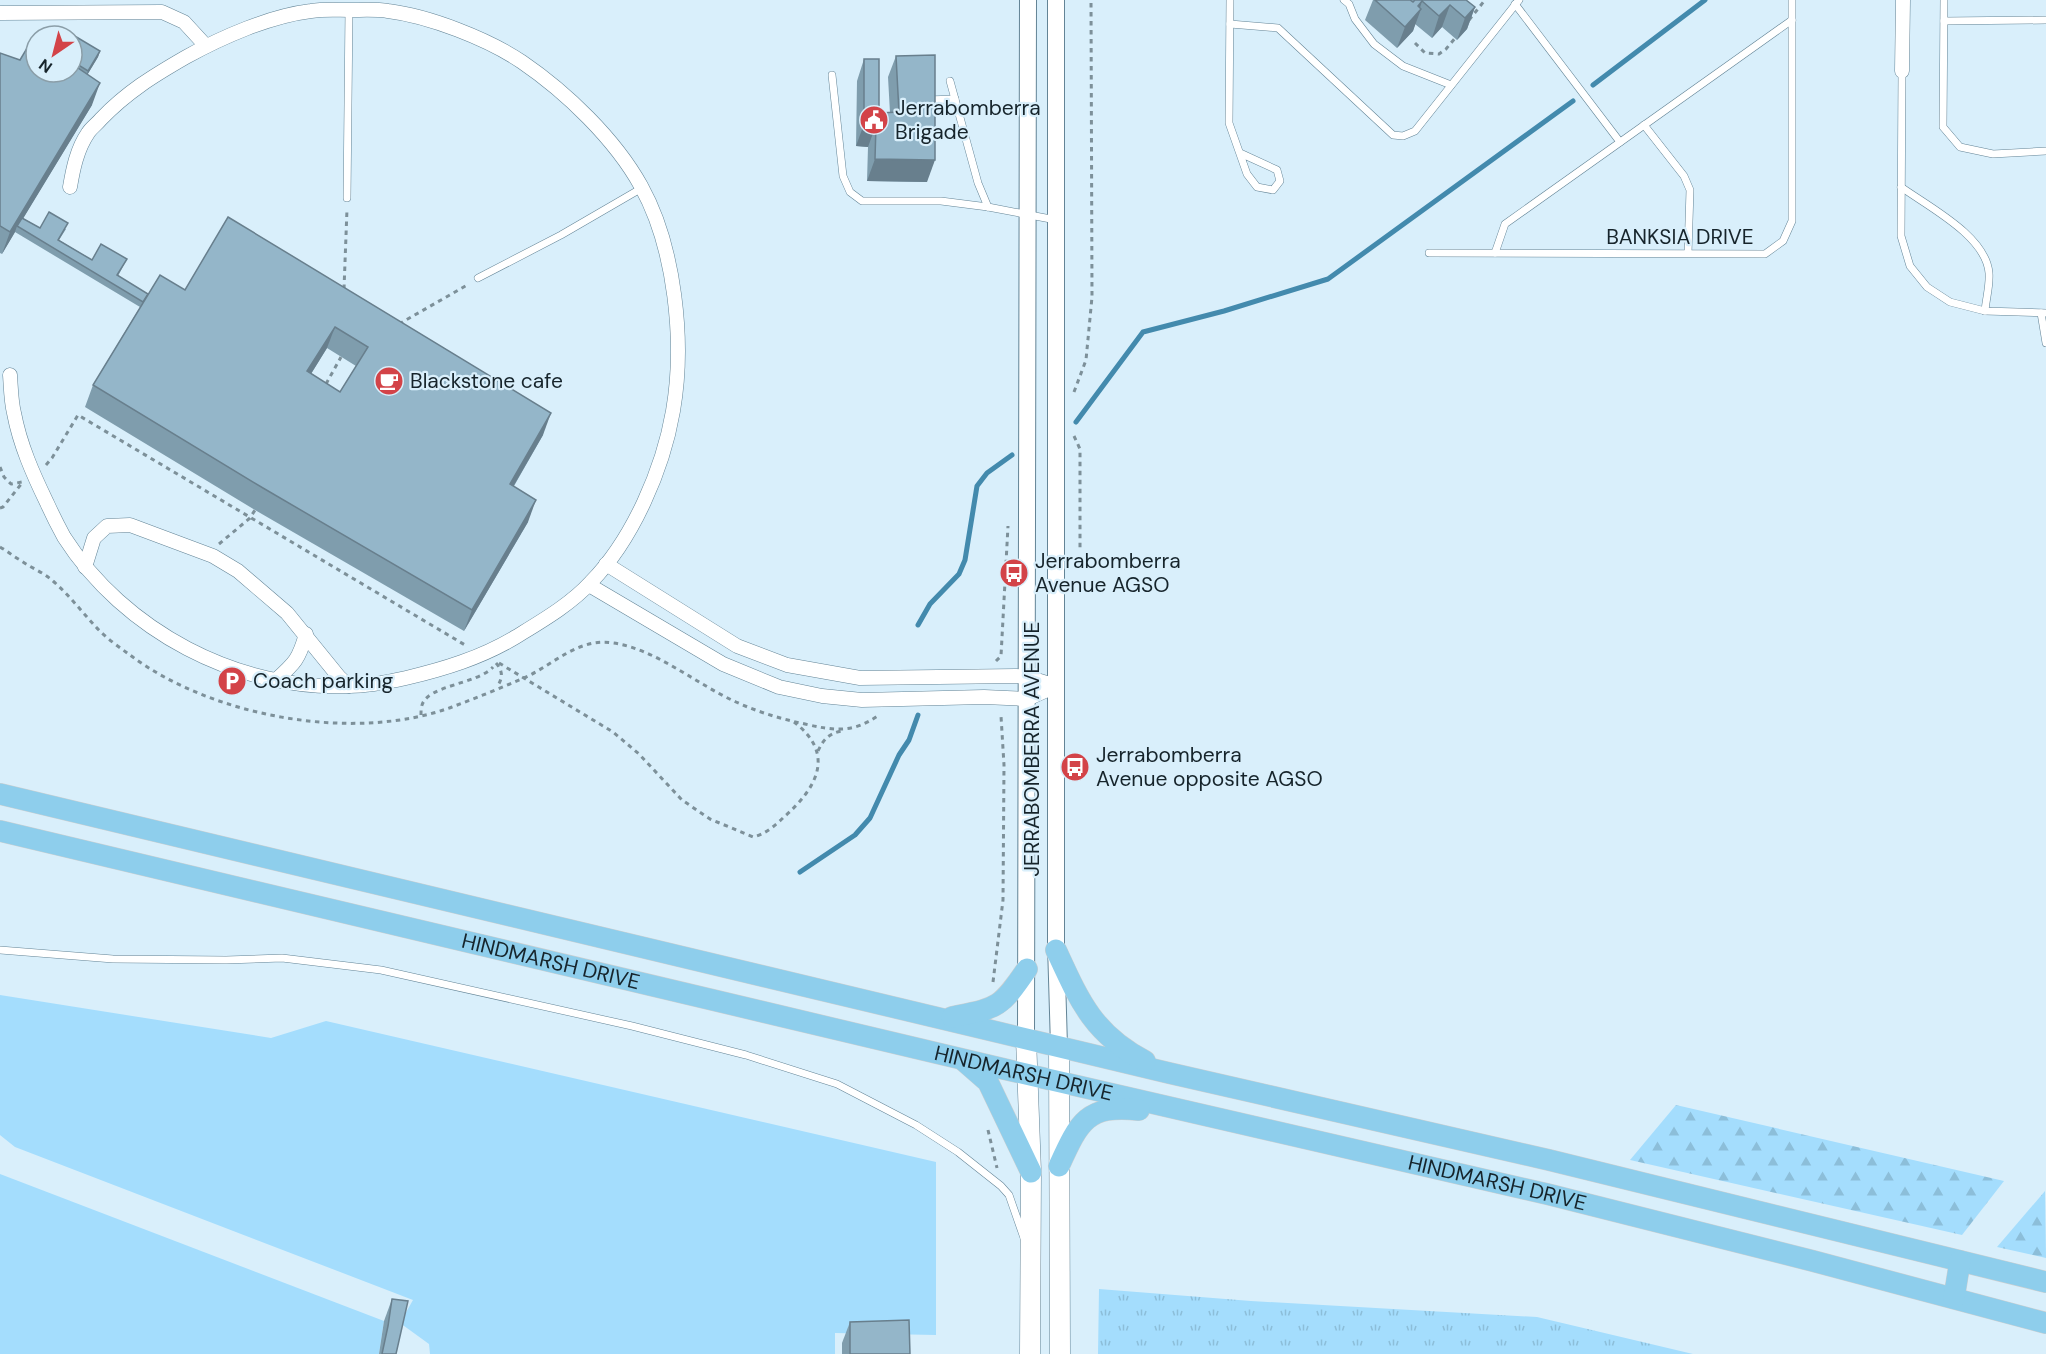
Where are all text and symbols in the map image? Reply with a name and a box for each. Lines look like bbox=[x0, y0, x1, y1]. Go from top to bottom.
north arrow bbox=[24, 24, 84, 84]
text: N bbox=[35, 54, 56, 78]
place label: Jerrabomberra Brigade bbox=[895, 94, 1041, 146]
public building icon: Jerrabomberra Brigade bbox=[858, 104, 890, 136]
street label: BANKSIA DRIVE bbox=[1606, 223, 1754, 251]
cafe icon: Blackstone cafe bbox=[373, 365, 405, 397]
place label: Blackstone cafe bbox=[410, 367, 563, 395]
place label: Jerrabomberra Avenue AGSO bbox=[1035, 547, 1181, 599]
bus stop icon: Jerrabomberra Avenue AGSO bbox=[998, 557, 1030, 589]
street label: JERRABOMBERRA AVENUE bbox=[1018, 622, 1046, 876]
parking icon: Coach parking bbox=[216, 665, 248, 697]
place label: Coach parking bbox=[253, 667, 394, 695]
place label: Jerrabomberra Avenue opposite AGSO bbox=[1096, 741, 1323, 793]
bus stop icon: Jerrabomberra Avenue opposite AGSO bbox=[1059, 751, 1091, 783]
street label: HINDMARSH DRIVE bbox=[459, 927, 643, 996]
street label: HINDMARSH DRIVE bbox=[932, 1039, 1116, 1108]
street label: HINDMARSH DRIVE bbox=[1405, 1148, 1589, 1217]

